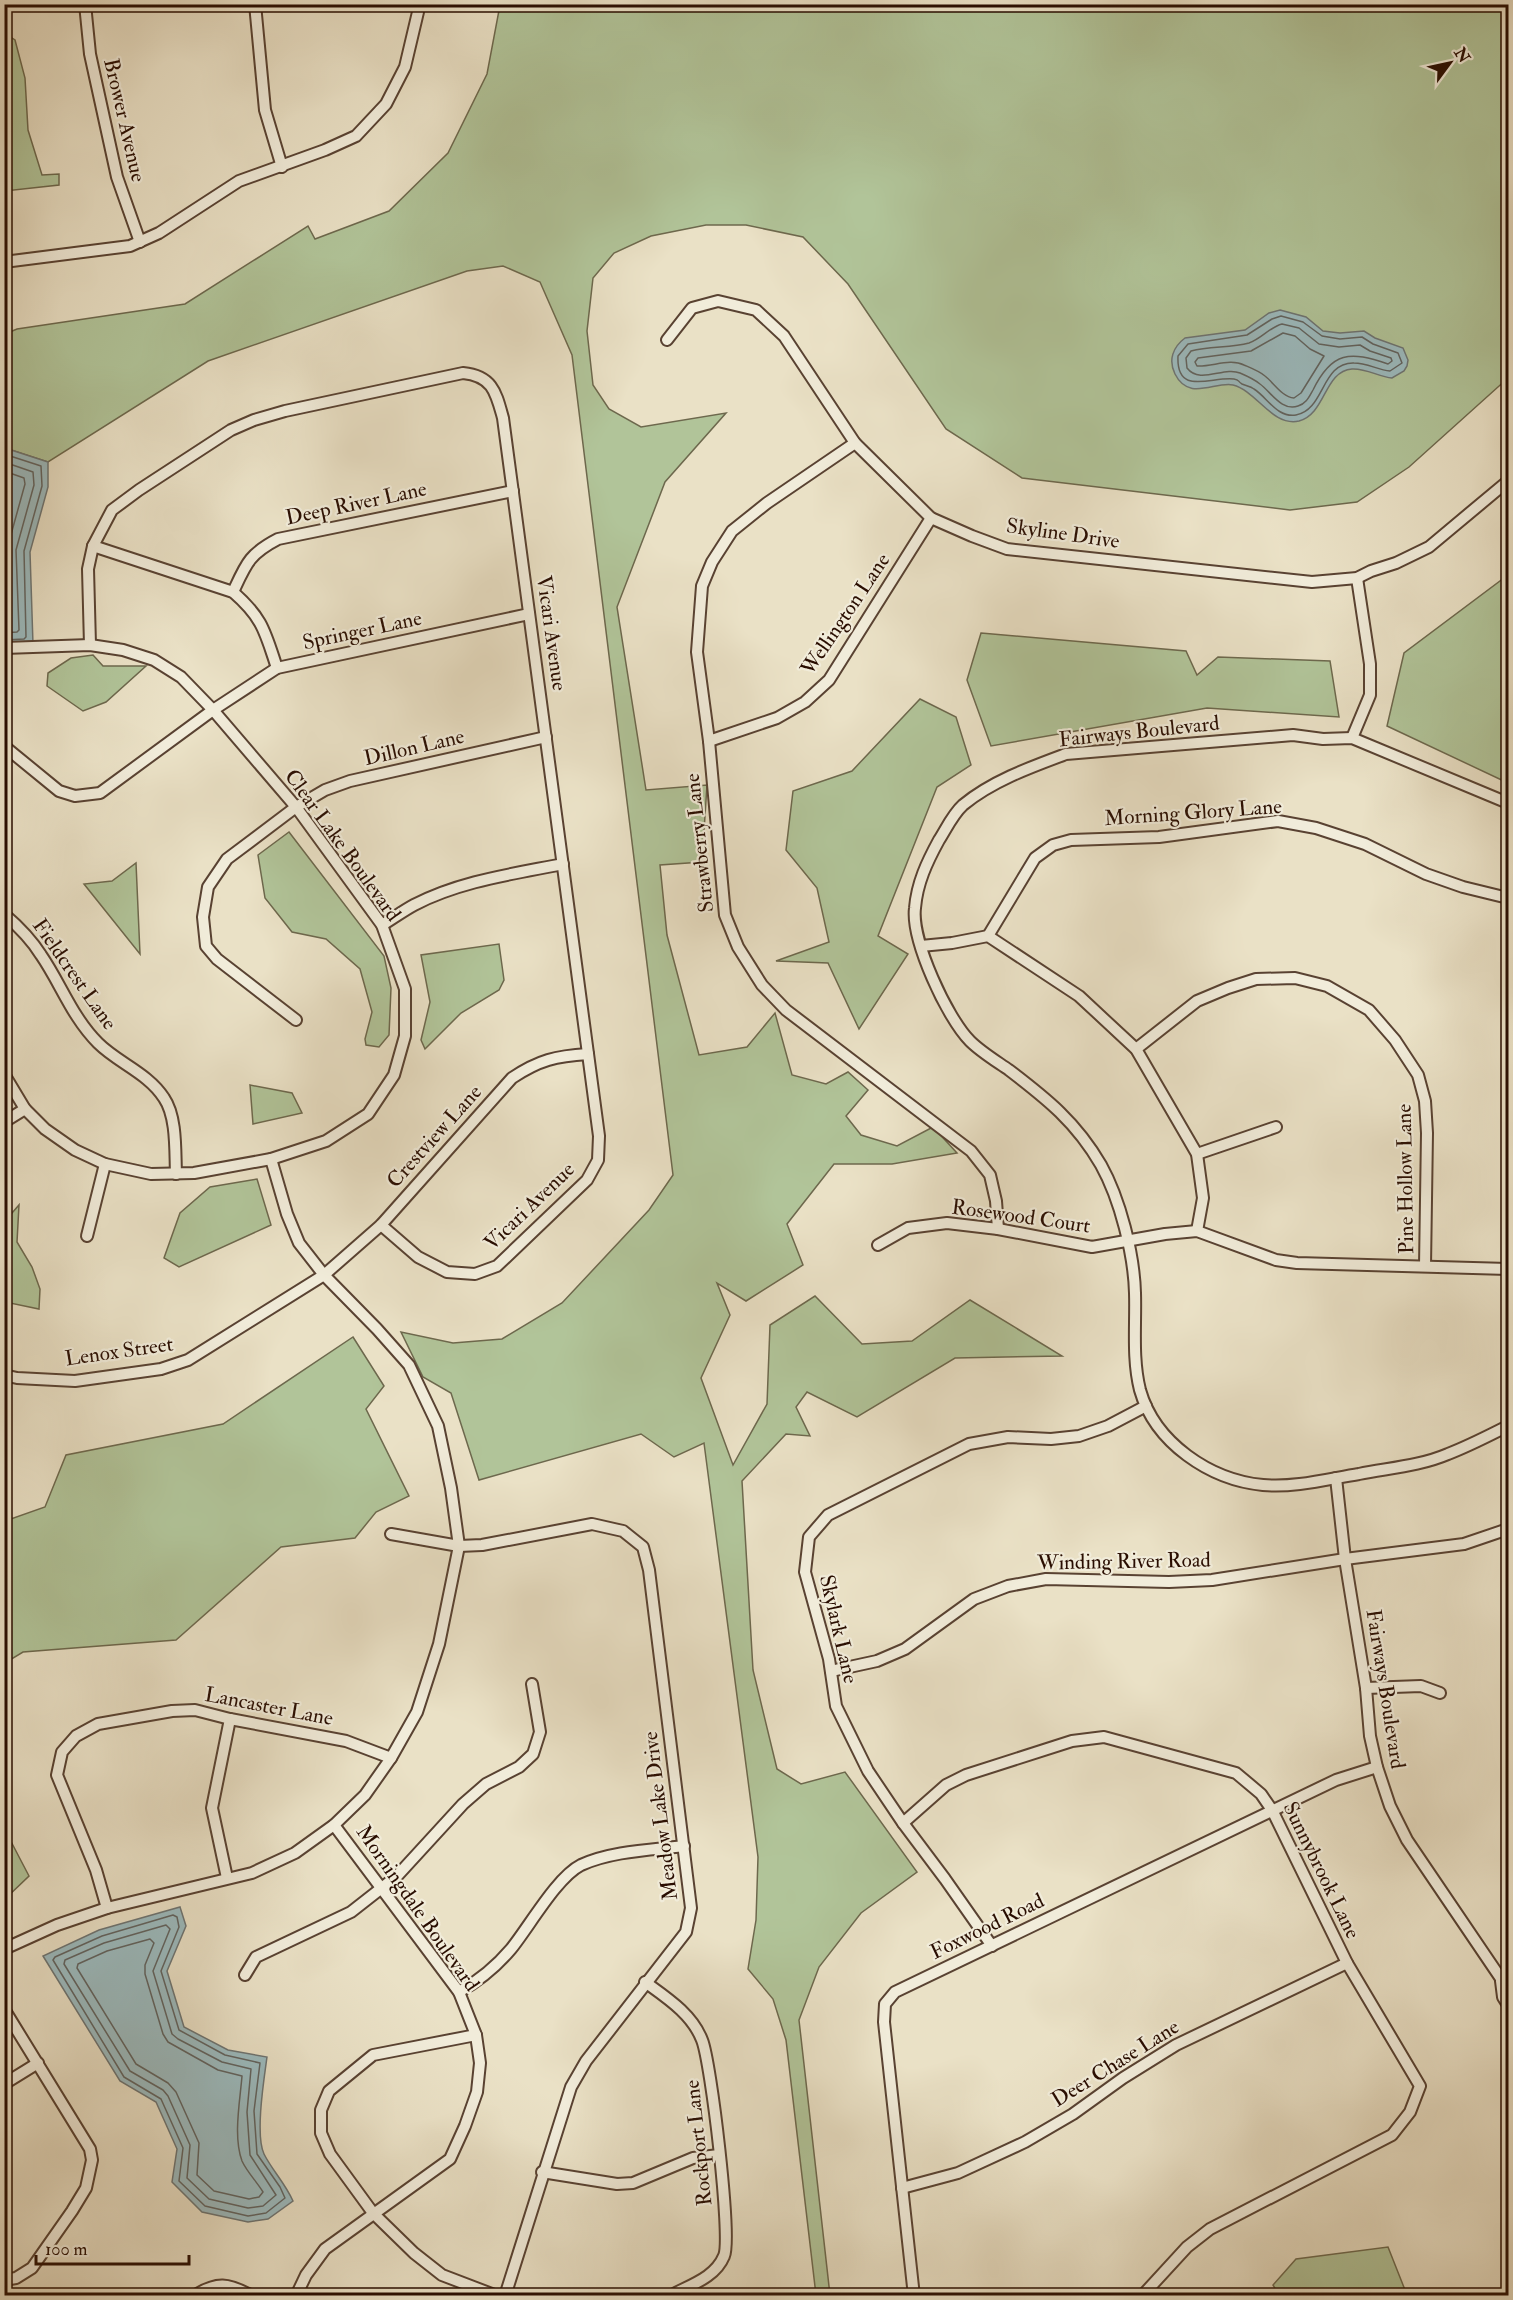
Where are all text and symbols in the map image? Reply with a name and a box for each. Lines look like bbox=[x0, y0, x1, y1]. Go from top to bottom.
north arrow bbox=[1420, 33, 1480, 93]
text: N bbox=[1449, 43, 1474, 67]
street label: Brower Avenue bbox=[97, 56, 152, 185]
street label: Deep River Lane bbox=[283, 475, 429, 532]
street label: Skyline Drive bbox=[1005, 512, 1121, 555]
street label: Wellington Lane bbox=[794, 548, 896, 681]
street label: Vicari Avenue bbox=[530, 574, 573, 693]
street label: Springer Lane bbox=[300, 605, 424, 656]
street label: Fairways Boulevard bbox=[1057, 710, 1221, 753]
street label: Dillon Lane bbox=[361, 723, 467, 772]
street label: Clear Lake Boulevard bbox=[278, 764, 407, 927]
street label: Strawberry Lane bbox=[679, 772, 720, 914]
street label: Morning Glory Lane bbox=[1103, 793, 1283, 832]
street label: Fieldcrest Lane bbox=[26, 913, 123, 1035]
street label: Crestview Lane bbox=[381, 1079, 488, 1194]
street label: Pine Hollow Lane bbox=[1391, 1103, 1420, 1254]
street label: Vicari Avenue bbox=[478, 1156, 581, 1256]
street label: Rosewood Court bbox=[950, 1193, 1092, 1240]
street label: Lenox Street bbox=[63, 1331, 175, 1372]
street label: Winding River Road bbox=[1036, 1546, 1212, 1577]
street label: Skylark Lane bbox=[813, 1572, 864, 1686]
street label: Fairways Boulevard bbox=[1360, 1607, 1412, 1771]
street label: Lancaster Lane bbox=[202, 1681, 336, 1732]
street label: Meadow Lake Drive bbox=[637, 1730, 684, 1902]
street label: Sunnybrook Lane bbox=[1277, 1797, 1366, 1943]
street label: Morningdale Boulevard bbox=[350, 1820, 486, 1997]
street label: Foxwood Road bbox=[926, 1887, 1049, 1966]
street label: Deer Chase Lane bbox=[1046, 2013, 1184, 2113]
street label: Rockport Lane bbox=[678, 2078, 719, 2207]
scale bar bbox=[36, 2228, 189, 2266]
text: 100 m bbox=[45, 2238, 88, 2261]

